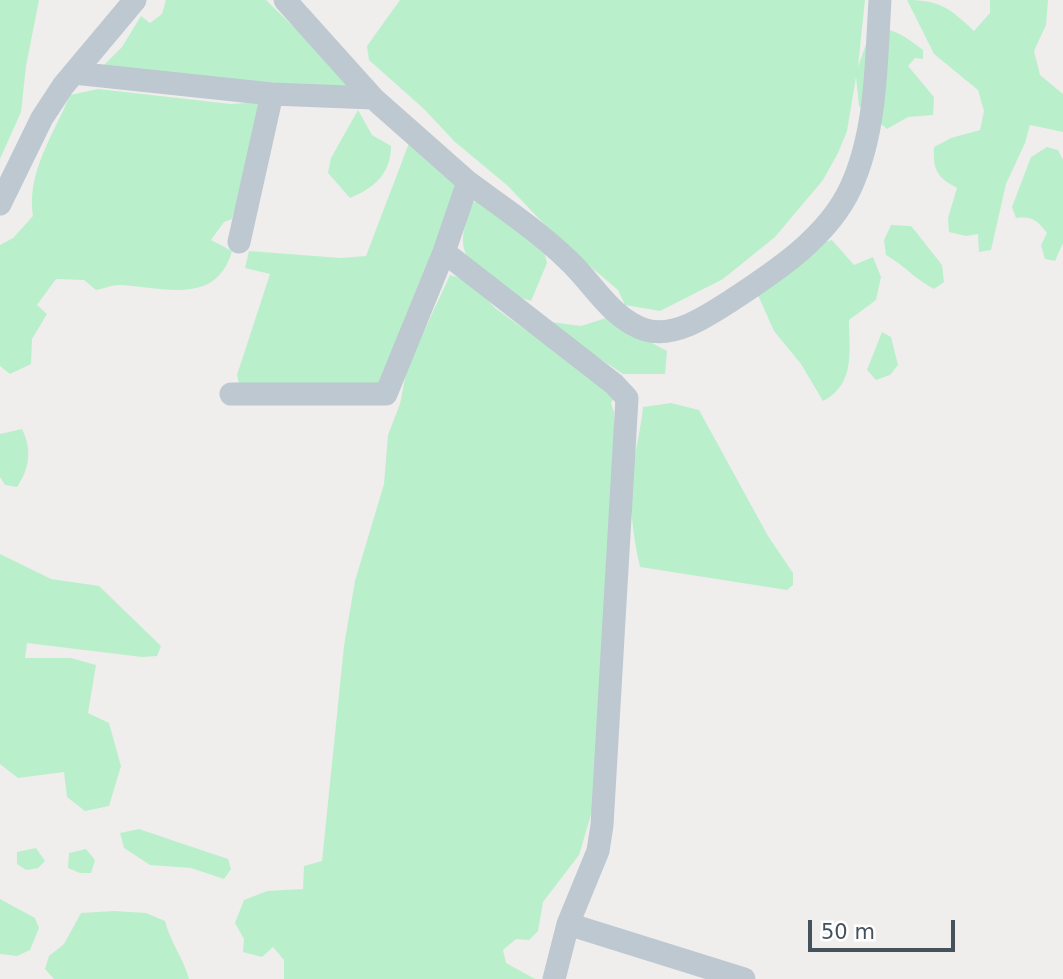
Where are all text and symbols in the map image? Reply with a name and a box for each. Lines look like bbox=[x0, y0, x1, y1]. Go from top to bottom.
scale bar bbox=[811, 906, 958, 950]
text: 50 m bbox=[821, 920, 875, 944]

